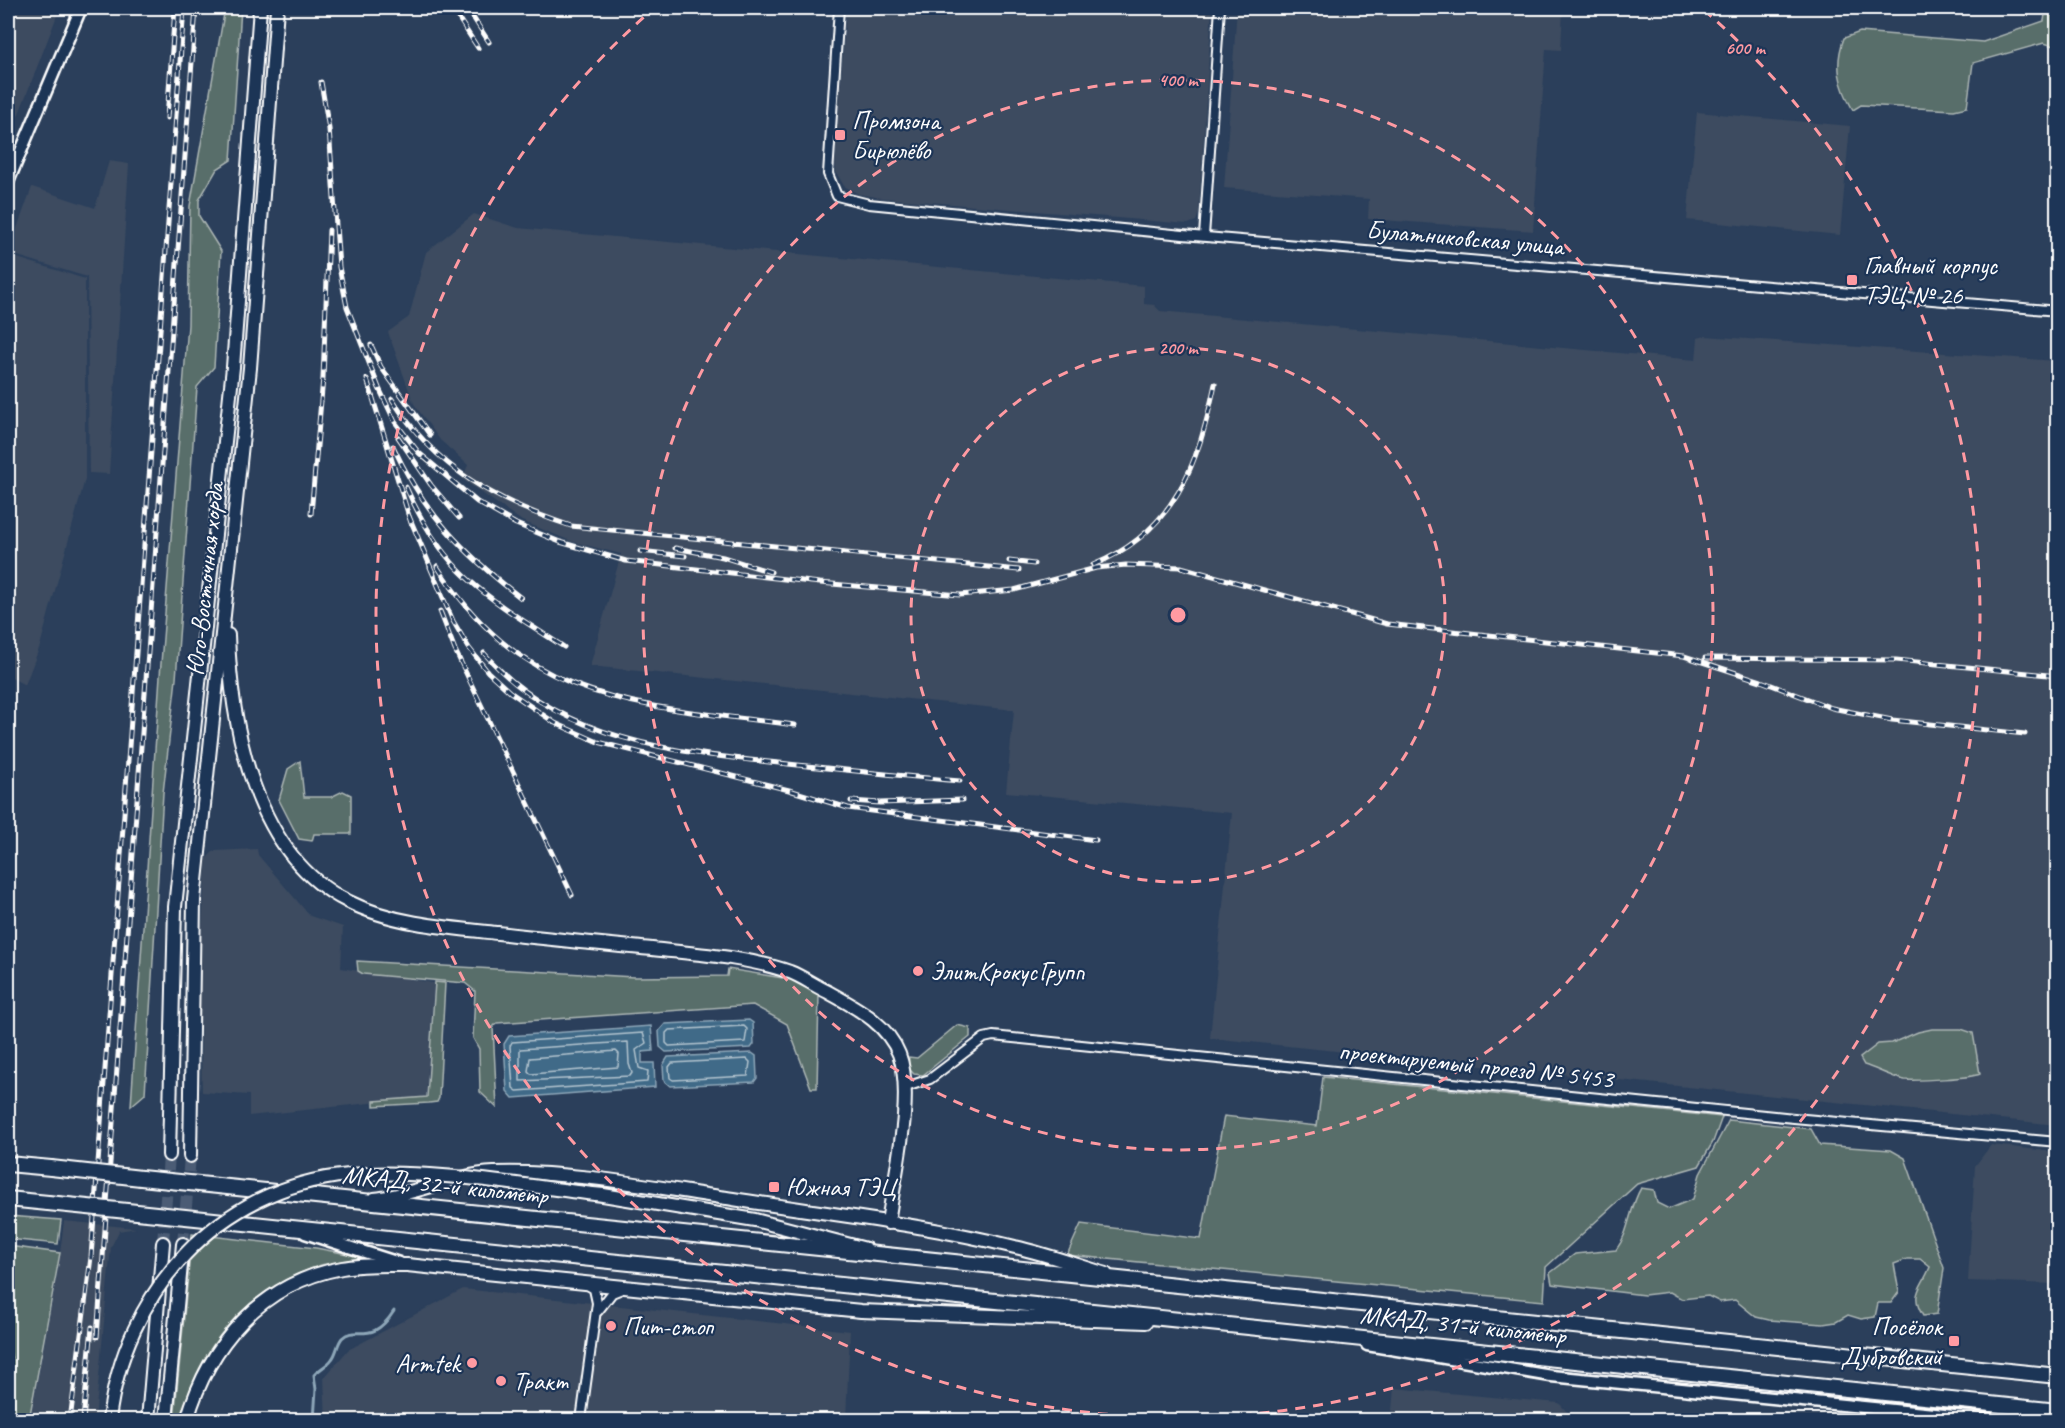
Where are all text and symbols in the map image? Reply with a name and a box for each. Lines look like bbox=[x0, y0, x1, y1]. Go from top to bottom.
text: 600 m bbox=[1725, 37, 1766, 59]
text: 400 m bbox=[1159, 69, 1199, 91]
place label: Промзона Бирюлёво bbox=[852, 104, 942, 167]
marker: Промзона Бирюлёво bbox=[833, 128, 847, 142]
street label: Булатниковская улица bbox=[1365, 213, 1567, 263]
place label: Главный корпус ТЭЦ № 26 bbox=[1864, 249, 1999, 312]
marker: Главный корпус ТЭЦ № 26 bbox=[1845, 273, 1859, 287]
text: 200 m bbox=[1159, 337, 1199, 359]
street label: Юго-Восточная хорда bbox=[178, 479, 232, 677]
centre of rings bbox=[1168, 605, 1188, 625]
place label: ЭлитКрокусГрупп bbox=[930, 955, 1085, 988]
marker: ЭлитКрокусГрупп bbox=[911, 964, 925, 978]
street label: проектируемый проезд № 5453 bbox=[1337, 1034, 1617, 1096]
street label: МКАД, 32-й километр bbox=[341, 1158, 551, 1212]
place label: Южная ТЭЦ bbox=[786, 1171, 899, 1204]
marker: Южная ТЭЦ bbox=[767, 1180, 781, 1194]
street label: МКАД, 31-й километр bbox=[1359, 1298, 1569, 1352]
place label: Пит-стоп bbox=[623, 1310, 715, 1343]
place label: Посёлок Дубровский bbox=[1841, 1310, 1944, 1373]
marker: Пит-стоп bbox=[604, 1319, 618, 1333]
marker: Посёлок Дубровский bbox=[1947, 1334, 1961, 1348]
place label: Armtek bbox=[395, 1347, 462, 1380]
marker: Armtek bbox=[465, 1356, 479, 1370]
place label: Тракт bbox=[513, 1365, 570, 1398]
marker: Тракт bbox=[494, 1374, 508, 1388]

